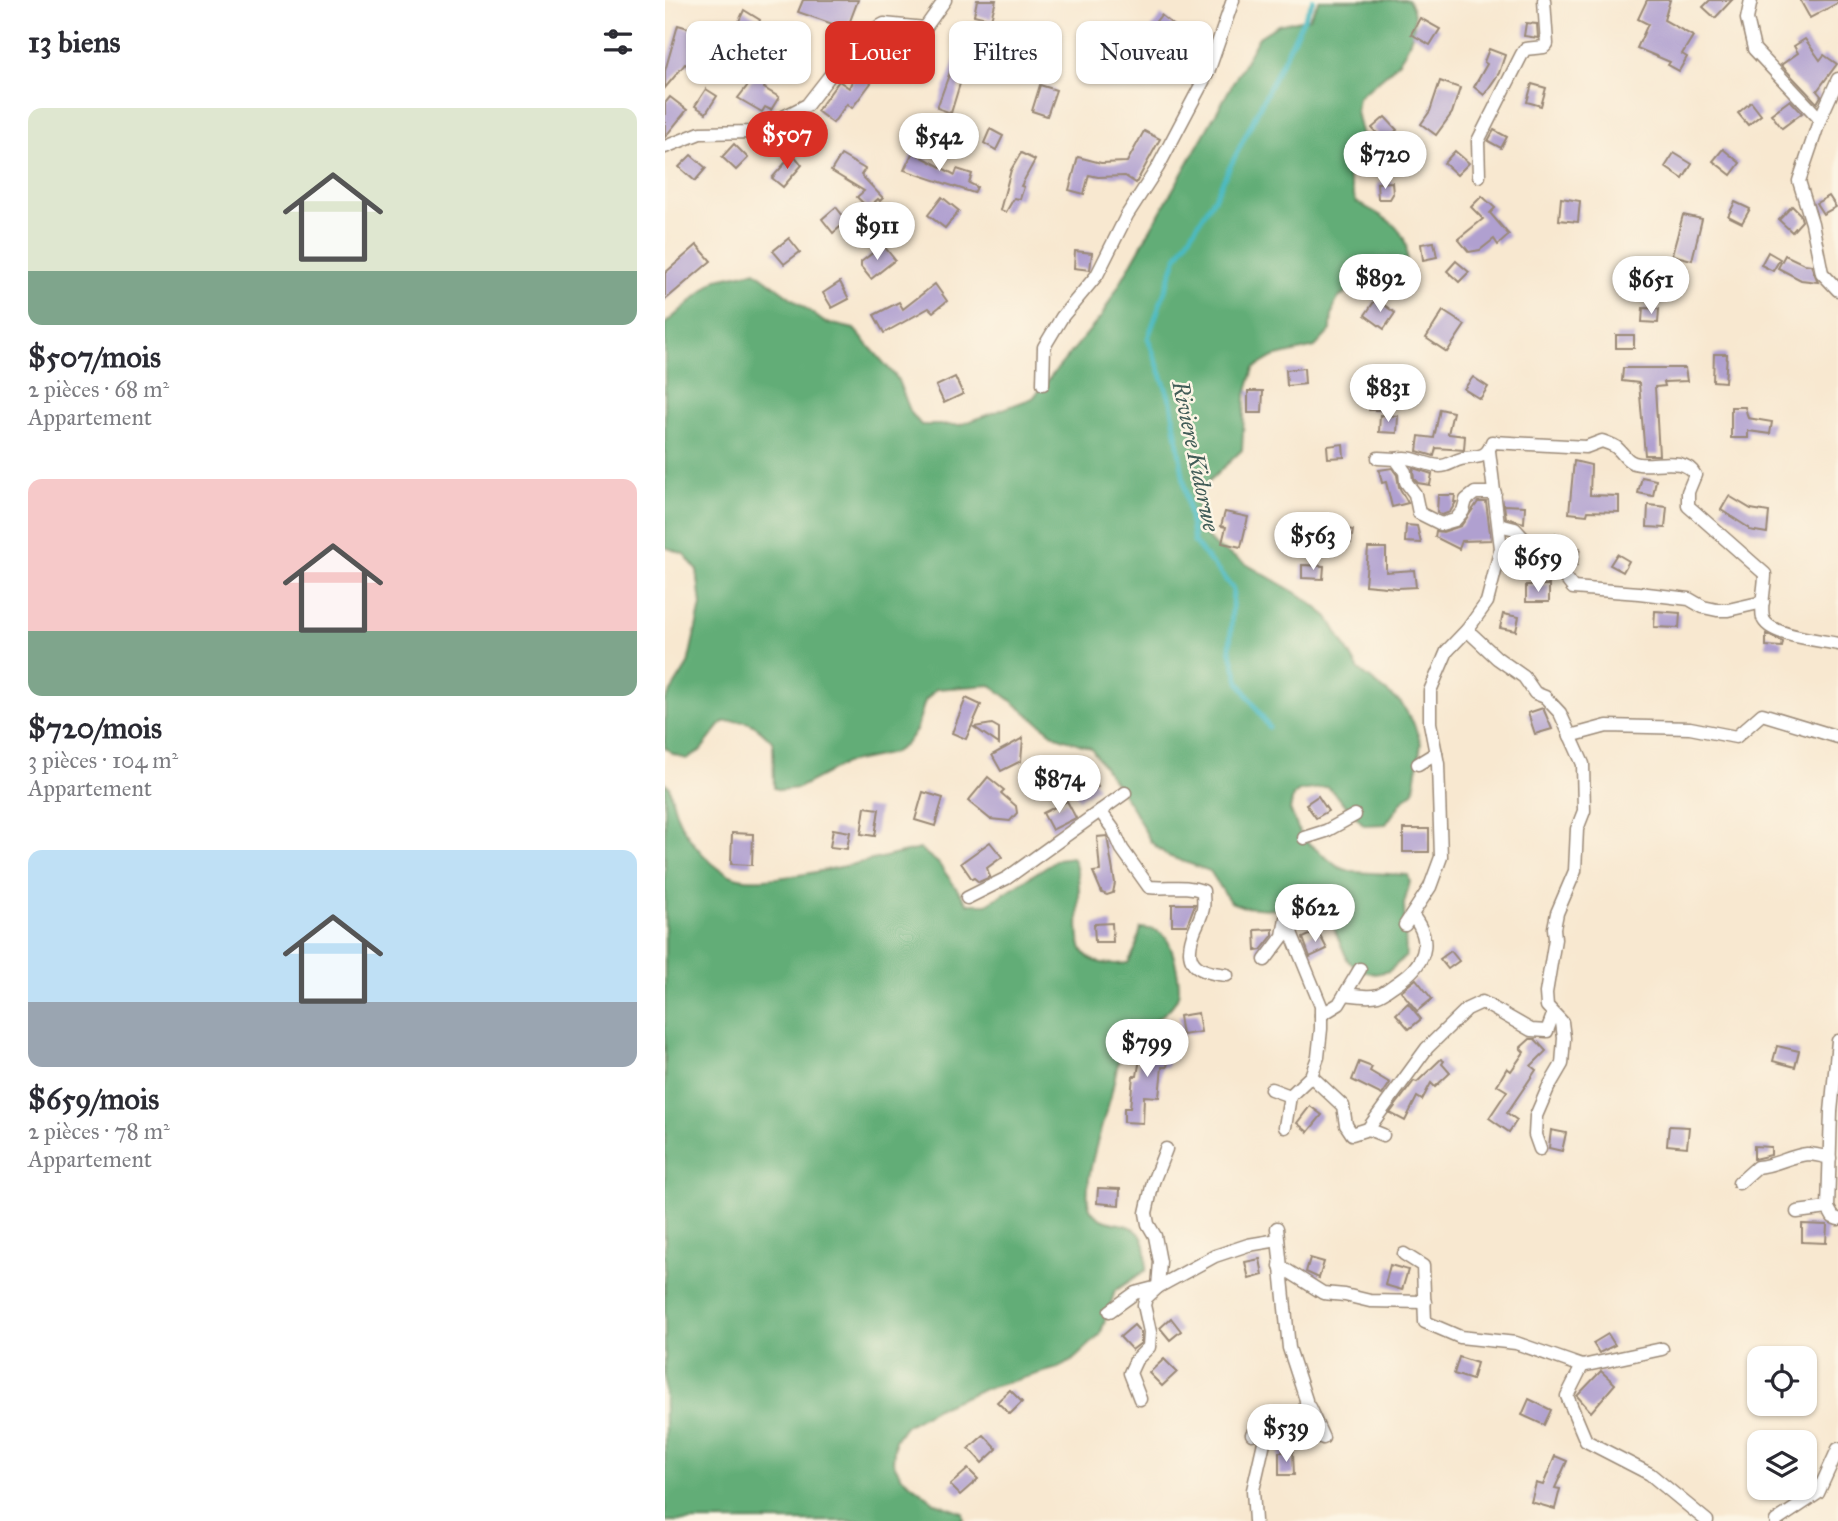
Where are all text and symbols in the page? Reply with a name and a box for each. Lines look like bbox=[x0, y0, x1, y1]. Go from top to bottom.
chip: Acheter bbox=[686, 21, 811, 84]
chip: Louer bbox=[825, 21, 935, 84]
chip: Filtres bbox=[949, 21, 1062, 84]
chip: Nouveau bbox=[1076, 21, 1213, 84]
icon: filters bbox=[599, 23, 637, 61]
text: 13 biens bbox=[28, 24, 121, 60]
pin: $507 bbox=[746, 111, 828, 171]
pin: $542 bbox=[898, 114, 980, 173]
text: $507 bbox=[762, 120, 812, 148]
text: $542 bbox=[915, 122, 963, 150]
pin: $720 bbox=[1344, 132, 1426, 191]
text: $720 bbox=[1360, 140, 1410, 168]
icon: home bbox=[270, 154, 396, 280]
pin: $911 bbox=[836, 202, 918, 262]
text: $911 bbox=[855, 211, 899, 239]
pin: $892 bbox=[1339, 254, 1421, 314]
pin: $651 bbox=[1610, 256, 1692, 316]
text: $892 bbox=[1355, 263, 1405, 291]
text: $651 bbox=[1628, 265, 1674, 293]
text: $507/mois bbox=[28, 339, 161, 375]
pin: $831 bbox=[1347, 364, 1429, 424]
text: $831 bbox=[1366, 373, 1410, 401]
text: 2 pièces · 68 m² bbox=[28, 375, 169, 403]
water label: Riviere Kidorwe bbox=[1166, 377, 1226, 534]
text: Appartement bbox=[28, 403, 152, 431]
pin: $563 bbox=[1272, 512, 1354, 572]
text: $563 bbox=[1290, 521, 1336, 549]
icon: home bbox=[270, 525, 396, 651]
pin: $659 bbox=[1497, 534, 1579, 594]
text: $659 bbox=[1514, 543, 1562, 571]
text: $720/mois bbox=[28, 710, 162, 746]
text: 3 pièces · 104 m² bbox=[28, 746, 178, 774]
pin: $874 bbox=[1018, 756, 1100, 815]
text: $874 bbox=[1034, 764, 1084, 792]
text: Appartement bbox=[28, 774, 152, 802]
pin: $622 bbox=[1274, 884, 1356, 944]
text: $622 bbox=[1291, 893, 1339, 921]
icon: home bbox=[270, 896, 396, 1022]
pin: $799 bbox=[1106, 1020, 1188, 1079]
text: $799 bbox=[1122, 1028, 1172, 1056]
text: $659/mois bbox=[28, 1081, 159, 1117]
text: 2 pièces · 78 m² bbox=[28, 1117, 170, 1145]
text: Appartement bbox=[28, 1145, 152, 1173]
map controls bbox=[1747, 1346, 1817, 1500]
button: locate bbox=[1747, 1346, 1817, 1416]
pin: $539 bbox=[1245, 1404, 1327, 1464]
text: $539 bbox=[1263, 1413, 1309, 1441]
button: layers bbox=[1747, 1430, 1817, 1500]

